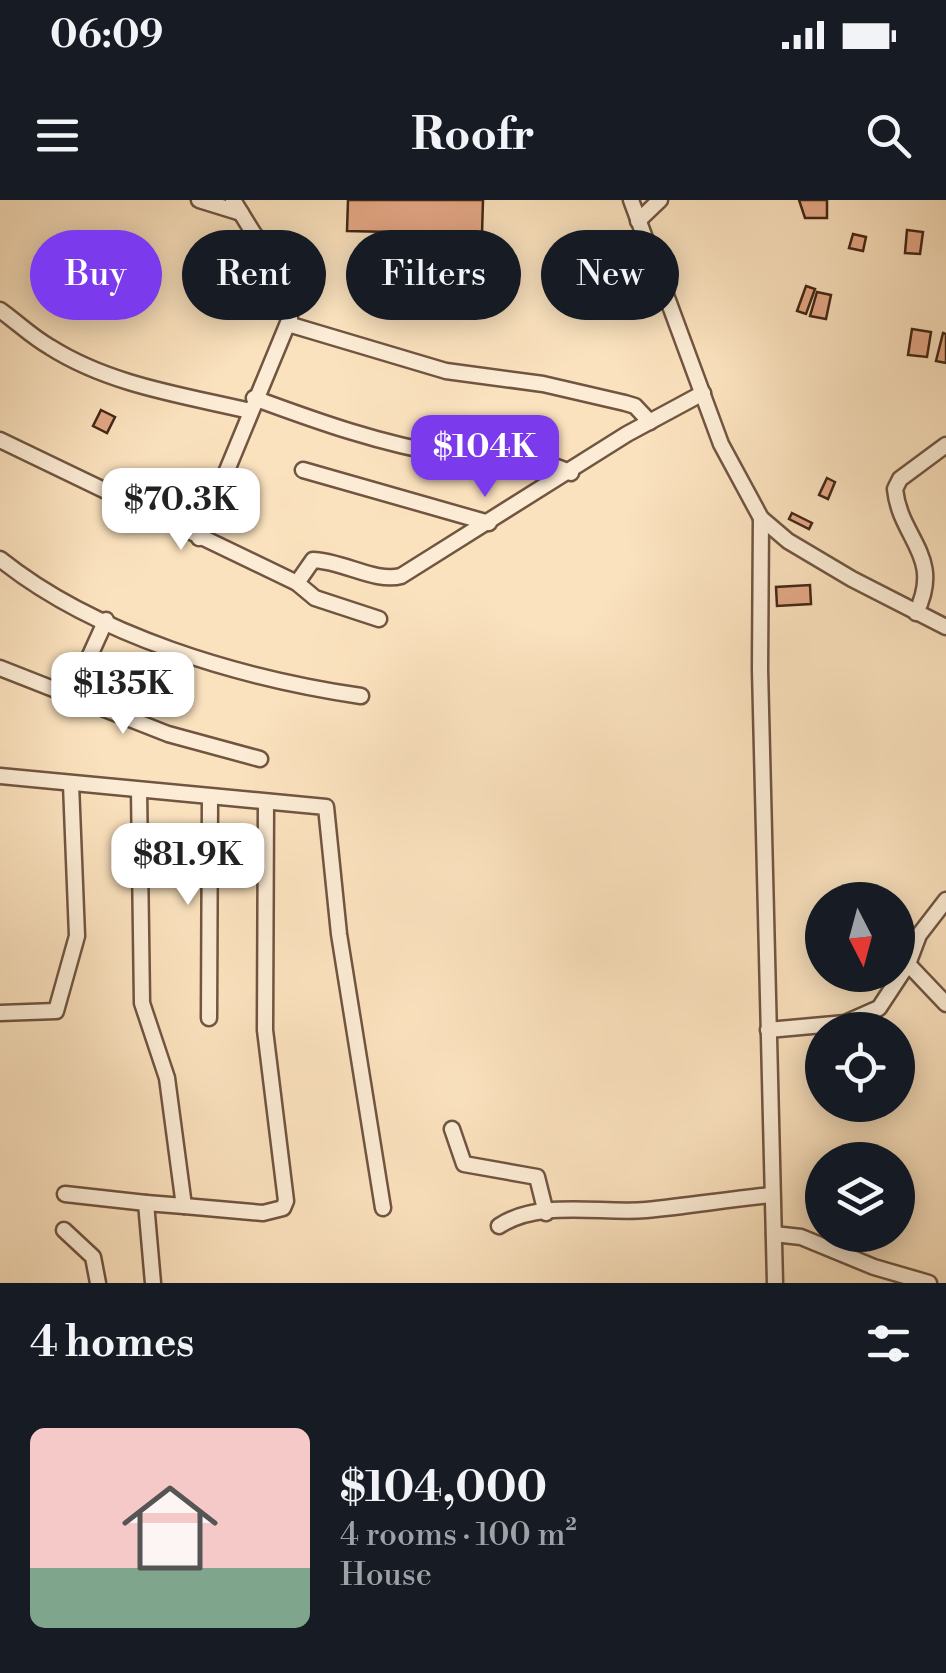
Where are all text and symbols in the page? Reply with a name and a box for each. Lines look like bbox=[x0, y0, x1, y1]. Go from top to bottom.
text: 06:09 bbox=[50, 12, 164, 59]
text: Roofr bbox=[411, 107, 535, 164]
icon: menu bbox=[30, 108, 85, 163]
icon: search bbox=[861, 108, 916, 163]
chip: Buy bbox=[30, 230, 162, 320]
chip: Rent bbox=[182, 230, 326, 320]
chip: Filters bbox=[346, 230, 521, 320]
chip: New bbox=[541, 230, 679, 320]
pin: $104K bbox=[415, 415, 555, 500]
text: $104K bbox=[433, 427, 537, 467]
pin: $70.3K bbox=[100, 468, 262, 553]
text: $70.3K bbox=[124, 480, 238, 520]
pin: $135K bbox=[53, 652, 193, 737]
text: $135K bbox=[73, 664, 173, 704]
pin: $81.9K bbox=[107, 823, 269, 908]
text: $81.9K bbox=[133, 835, 243, 875]
north arrow bbox=[805, 882, 915, 992]
map controls bbox=[805, 882, 915, 1252]
button: locate bbox=[805, 1012, 915, 1122]
button: layers bbox=[805, 1142, 915, 1252]
icon: filters bbox=[861, 1316, 916, 1371]
text: 4 homes bbox=[30, 1317, 194, 1370]
text: $104,000 bbox=[340, 1462, 547, 1515]
icon: home bbox=[110, 1468, 230, 1588]
text: 4 rooms · 100 m² bbox=[340, 1515, 577, 1555]
text: House bbox=[340, 1555, 432, 1595]

